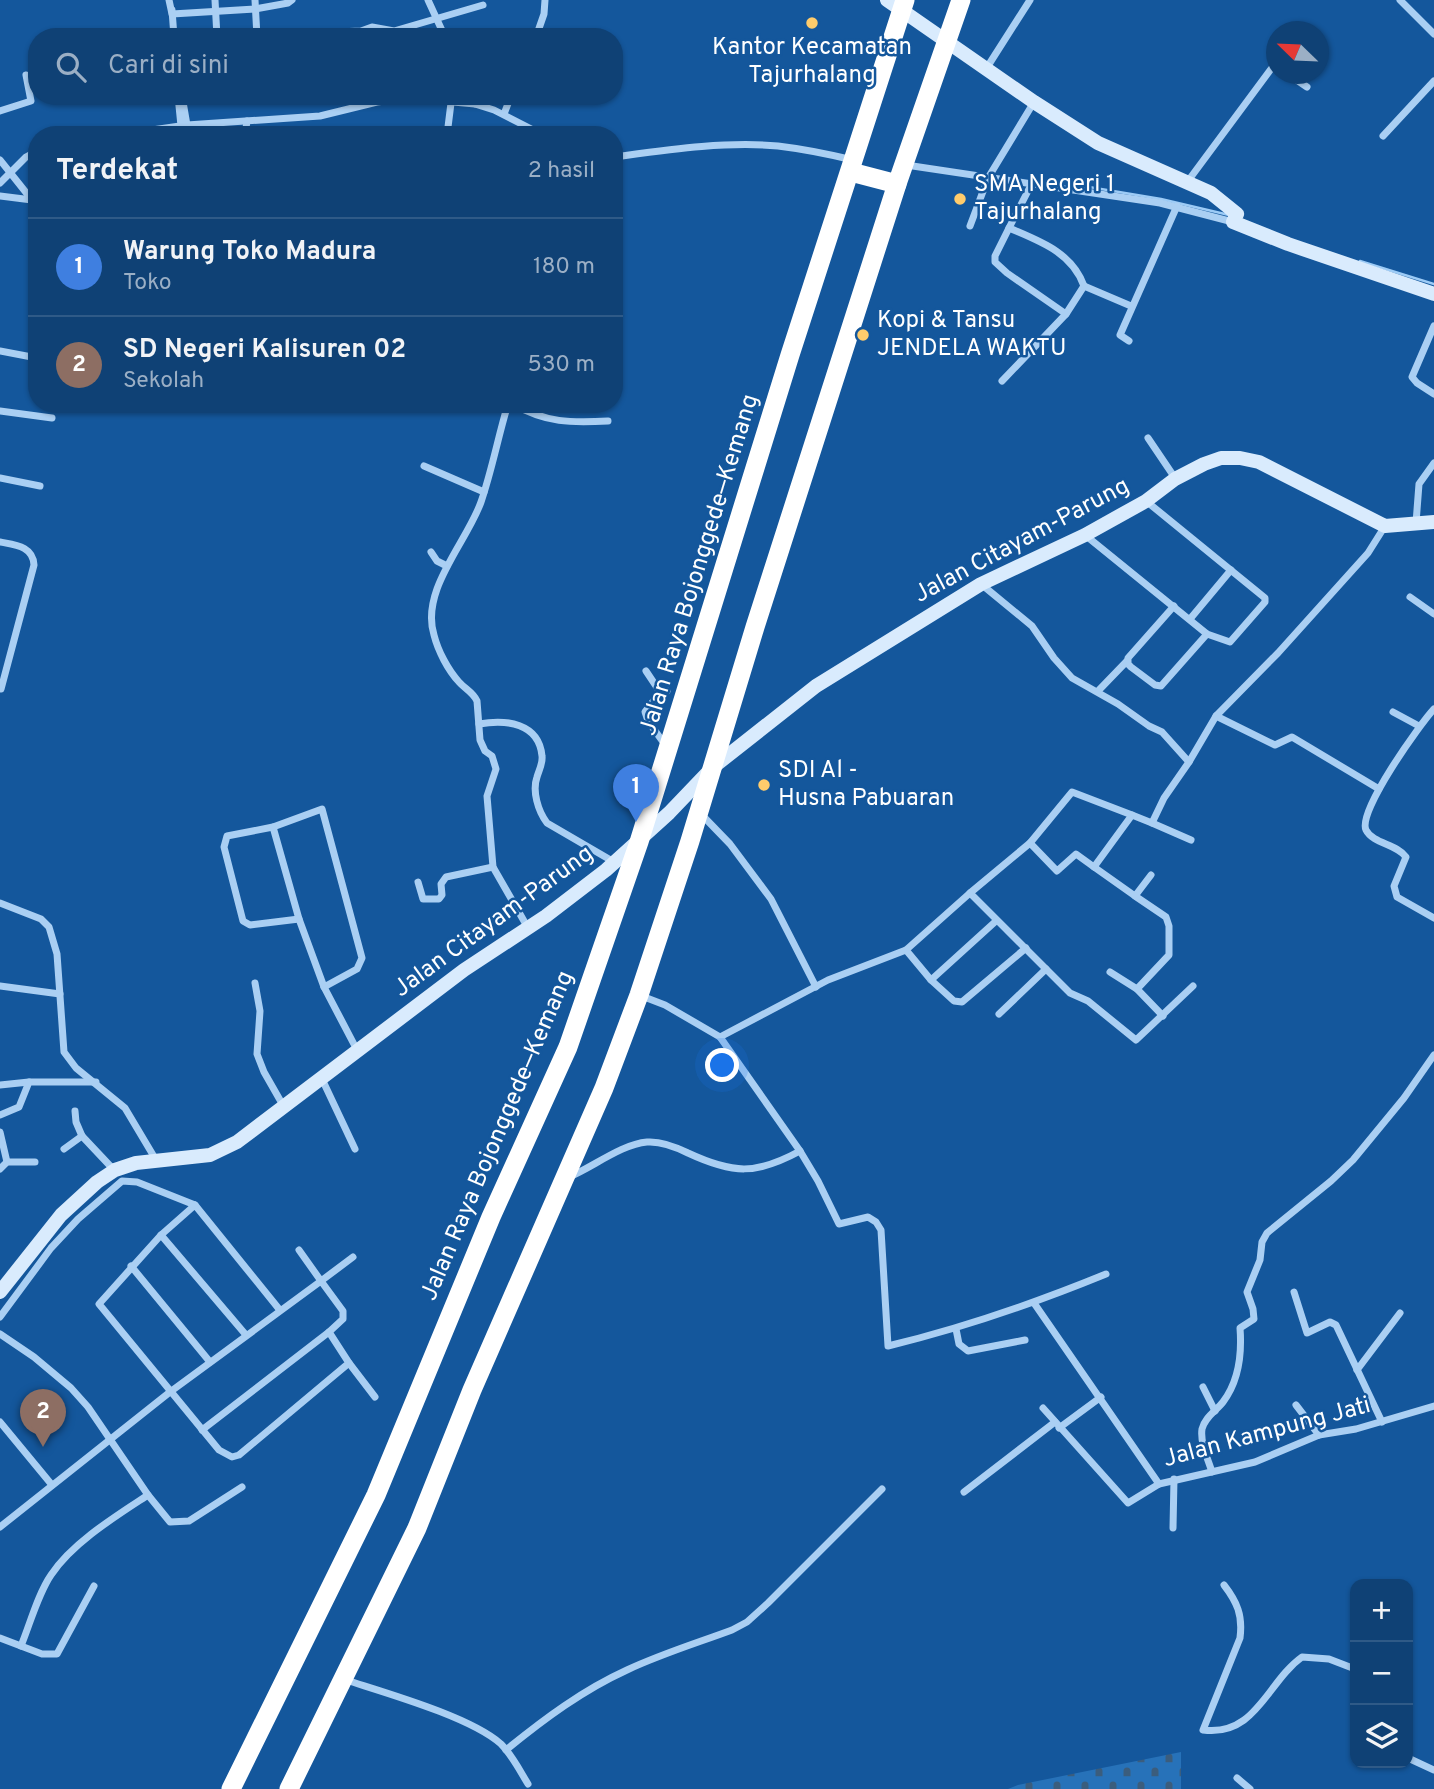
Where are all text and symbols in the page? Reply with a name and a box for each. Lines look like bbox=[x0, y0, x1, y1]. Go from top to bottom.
marker: Kantor Kecamatan Tajurhalang bbox=[804, 15, 820, 31]
north arrow bbox=[1266, 21, 1329, 84]
search box bbox=[28, 28, 623, 105]
place label: Kantor Kecamatan Tajurhalang bbox=[712, 33, 912, 91]
icon: search bbox=[52, 48, 90, 86]
text: Cari di sini bbox=[108, 50, 229, 83]
text: Terdekat bbox=[56, 153, 178, 190]
text: 2 hasil bbox=[528, 157, 595, 186]
place label: SMA Negeri 1 Tajurhalang bbox=[974, 170, 1115, 228]
marker: SMA Negeri 1 Tajurhalang bbox=[952, 191, 968, 207]
text: Warung Toko Madura bbox=[123, 236, 376, 269]
text: 1 bbox=[74, 253, 84, 282]
text: 180 m bbox=[533, 253, 595, 282]
text: Toko bbox=[123, 269, 172, 298]
place label: Kopi & Tansu JENDELA WAKTU bbox=[877, 306, 1067, 364]
marker: Kopi & Tansu JENDELA WAKTU bbox=[855, 327, 871, 343]
text: SD Negeri Kalisuren 02 bbox=[123, 334, 406, 367]
text: 2 bbox=[72, 351, 86, 380]
text: 530 m bbox=[527, 351, 595, 380]
text: Sekolah bbox=[123, 367, 204, 396]
street label: Jalan Raya Bojonggede—Kemang bbox=[634, 391, 766, 739]
street label: Jalan Citayam-Parung bbox=[909, 471, 1135, 611]
place label: SDI Al - Husna Pabuaran bbox=[778, 756, 954, 814]
pin: 1 bbox=[613, 764, 659, 822]
marker: SDI Al - Husna Pabuaran bbox=[756, 777, 772, 793]
street label: Jalan Citayam-Parung bbox=[388, 839, 600, 1005]
street label: Jalan Raya Bojonggede—Kemang bbox=[415, 967, 581, 1305]
your location bbox=[705, 1048, 739, 1082]
pin: 2 bbox=[20, 1389, 66, 1447]
street label: Jalan Kampung Jati bbox=[1160, 1391, 1374, 1475]
map controls bbox=[1350, 1579, 1413, 1768]
button: + bbox=[1350, 1579, 1413, 1642]
button: − bbox=[1350, 1642, 1413, 1705]
button: layers bbox=[1350, 1705, 1413, 1768]

